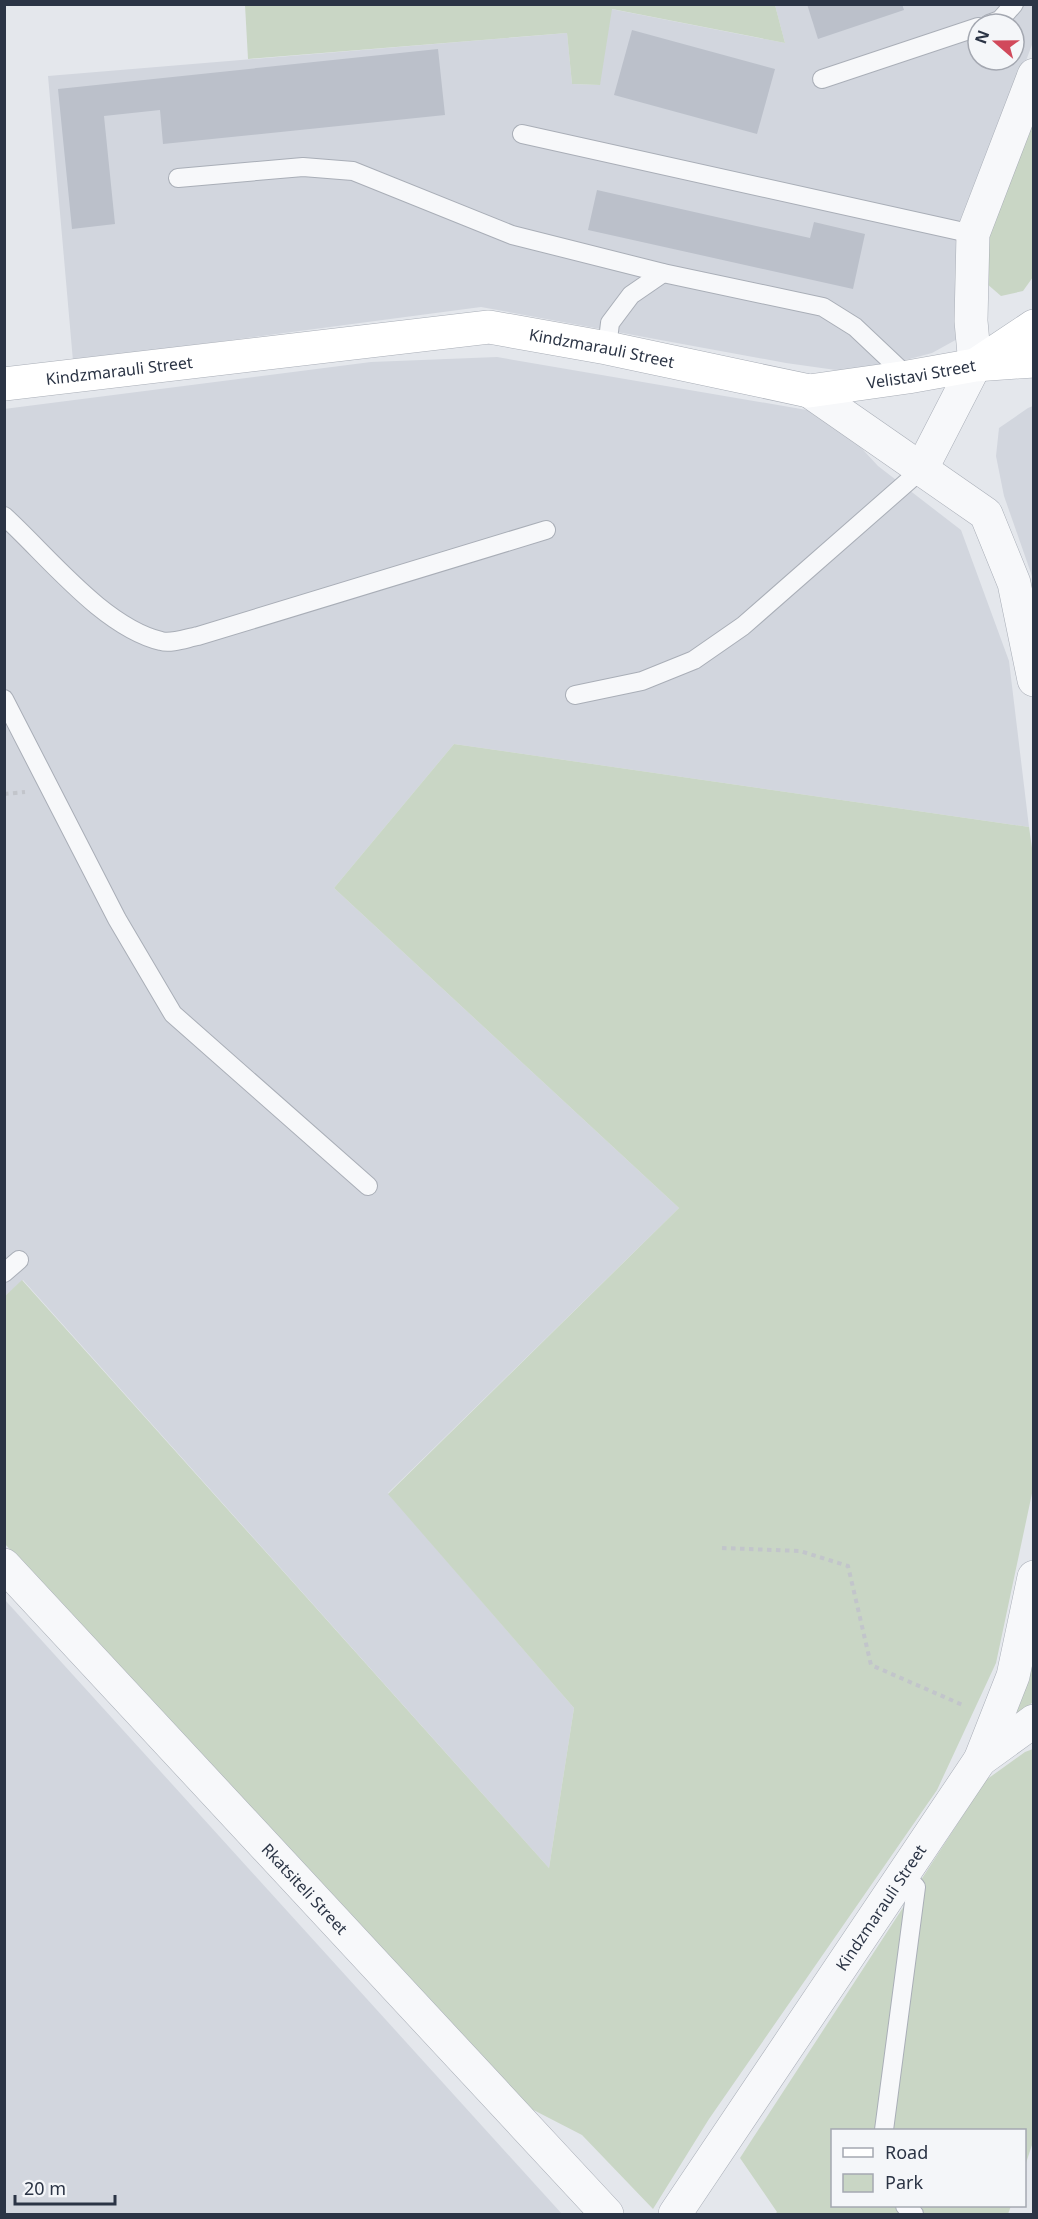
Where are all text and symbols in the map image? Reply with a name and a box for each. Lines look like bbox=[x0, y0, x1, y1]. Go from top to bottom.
north arrow bbox=[966, 12, 1026, 72]
text: N bbox=[969, 27, 994, 47]
street label: Kindzmarauli Street bbox=[527, 323, 677, 373]
street label: Kindzmarauli Street bbox=[45, 351, 194, 390]
street label: Velistavi Street bbox=[865, 354, 977, 394]
street label: Rkatsiteli Street bbox=[257, 1838, 353, 1939]
street label: Kindzmarauli Street bbox=[830, 1840, 931, 1975]
legend bbox=[831, 2129, 1026, 2207]
text: Road bbox=[885, 2140, 928, 2164]
scale bar bbox=[15, 2168, 116, 2206]
text: Park bbox=[885, 2170, 923, 2194]
text: 20 m bbox=[24, 2176, 66, 2200]

